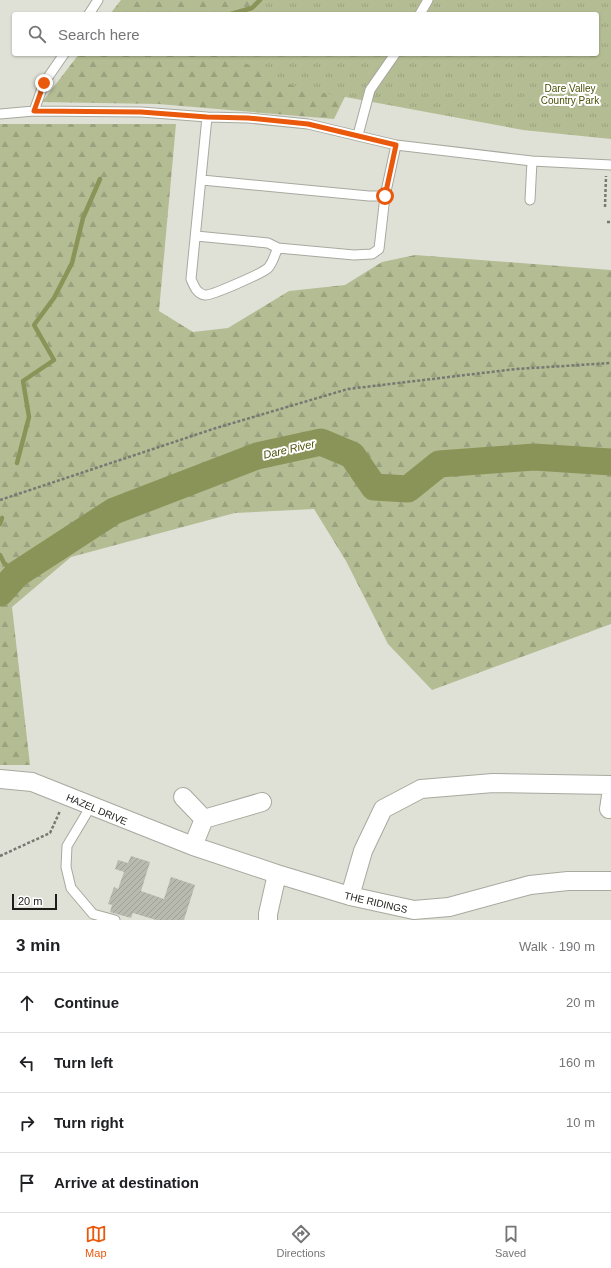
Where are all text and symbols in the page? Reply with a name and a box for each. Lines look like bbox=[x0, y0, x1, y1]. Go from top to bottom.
search box bbox=[12, 12, 599, 56]
icon: search bbox=[26, 23, 48, 45]
text: Search here bbox=[58, 26, 140, 43]
route end bbox=[35, 74, 53, 92]
park label: Dare Valley Country Park bbox=[541, 83, 600, 106]
route start bbox=[376, 187, 394, 205]
water label: Dare River bbox=[262, 437, 317, 461]
street label: HAZEL DRIVE bbox=[65, 792, 129, 827]
street label: THE RIDINGS bbox=[343, 890, 409, 915]
scale bar bbox=[12, 892, 57, 911]
text: 20 m bbox=[18, 895, 42, 907]
text: 3 min bbox=[16, 936, 60, 955]
text: Walk · 190 m bbox=[519, 939, 595, 954]
icon: ahead bbox=[16, 992, 38, 1014]
text: Continue bbox=[54, 994, 119, 1011]
text: 20 m bbox=[566, 995, 595, 1010]
icon: left bbox=[16, 1052, 38, 1074]
text: Turn left bbox=[54, 1054, 113, 1071]
text: 160 m bbox=[559, 1055, 595, 1070]
icon: right bbox=[16, 1112, 38, 1134]
text: Turn right bbox=[54, 1114, 124, 1131]
text: 10 m bbox=[566, 1115, 595, 1130]
icon: arrive bbox=[16, 1172, 38, 1194]
text: Arrive at destination bbox=[54, 1174, 199, 1191]
tab: Map bbox=[85, 1223, 107, 1259]
tab: Directions bbox=[276, 1223, 325, 1259]
tab: Saved bbox=[495, 1223, 526, 1259]

